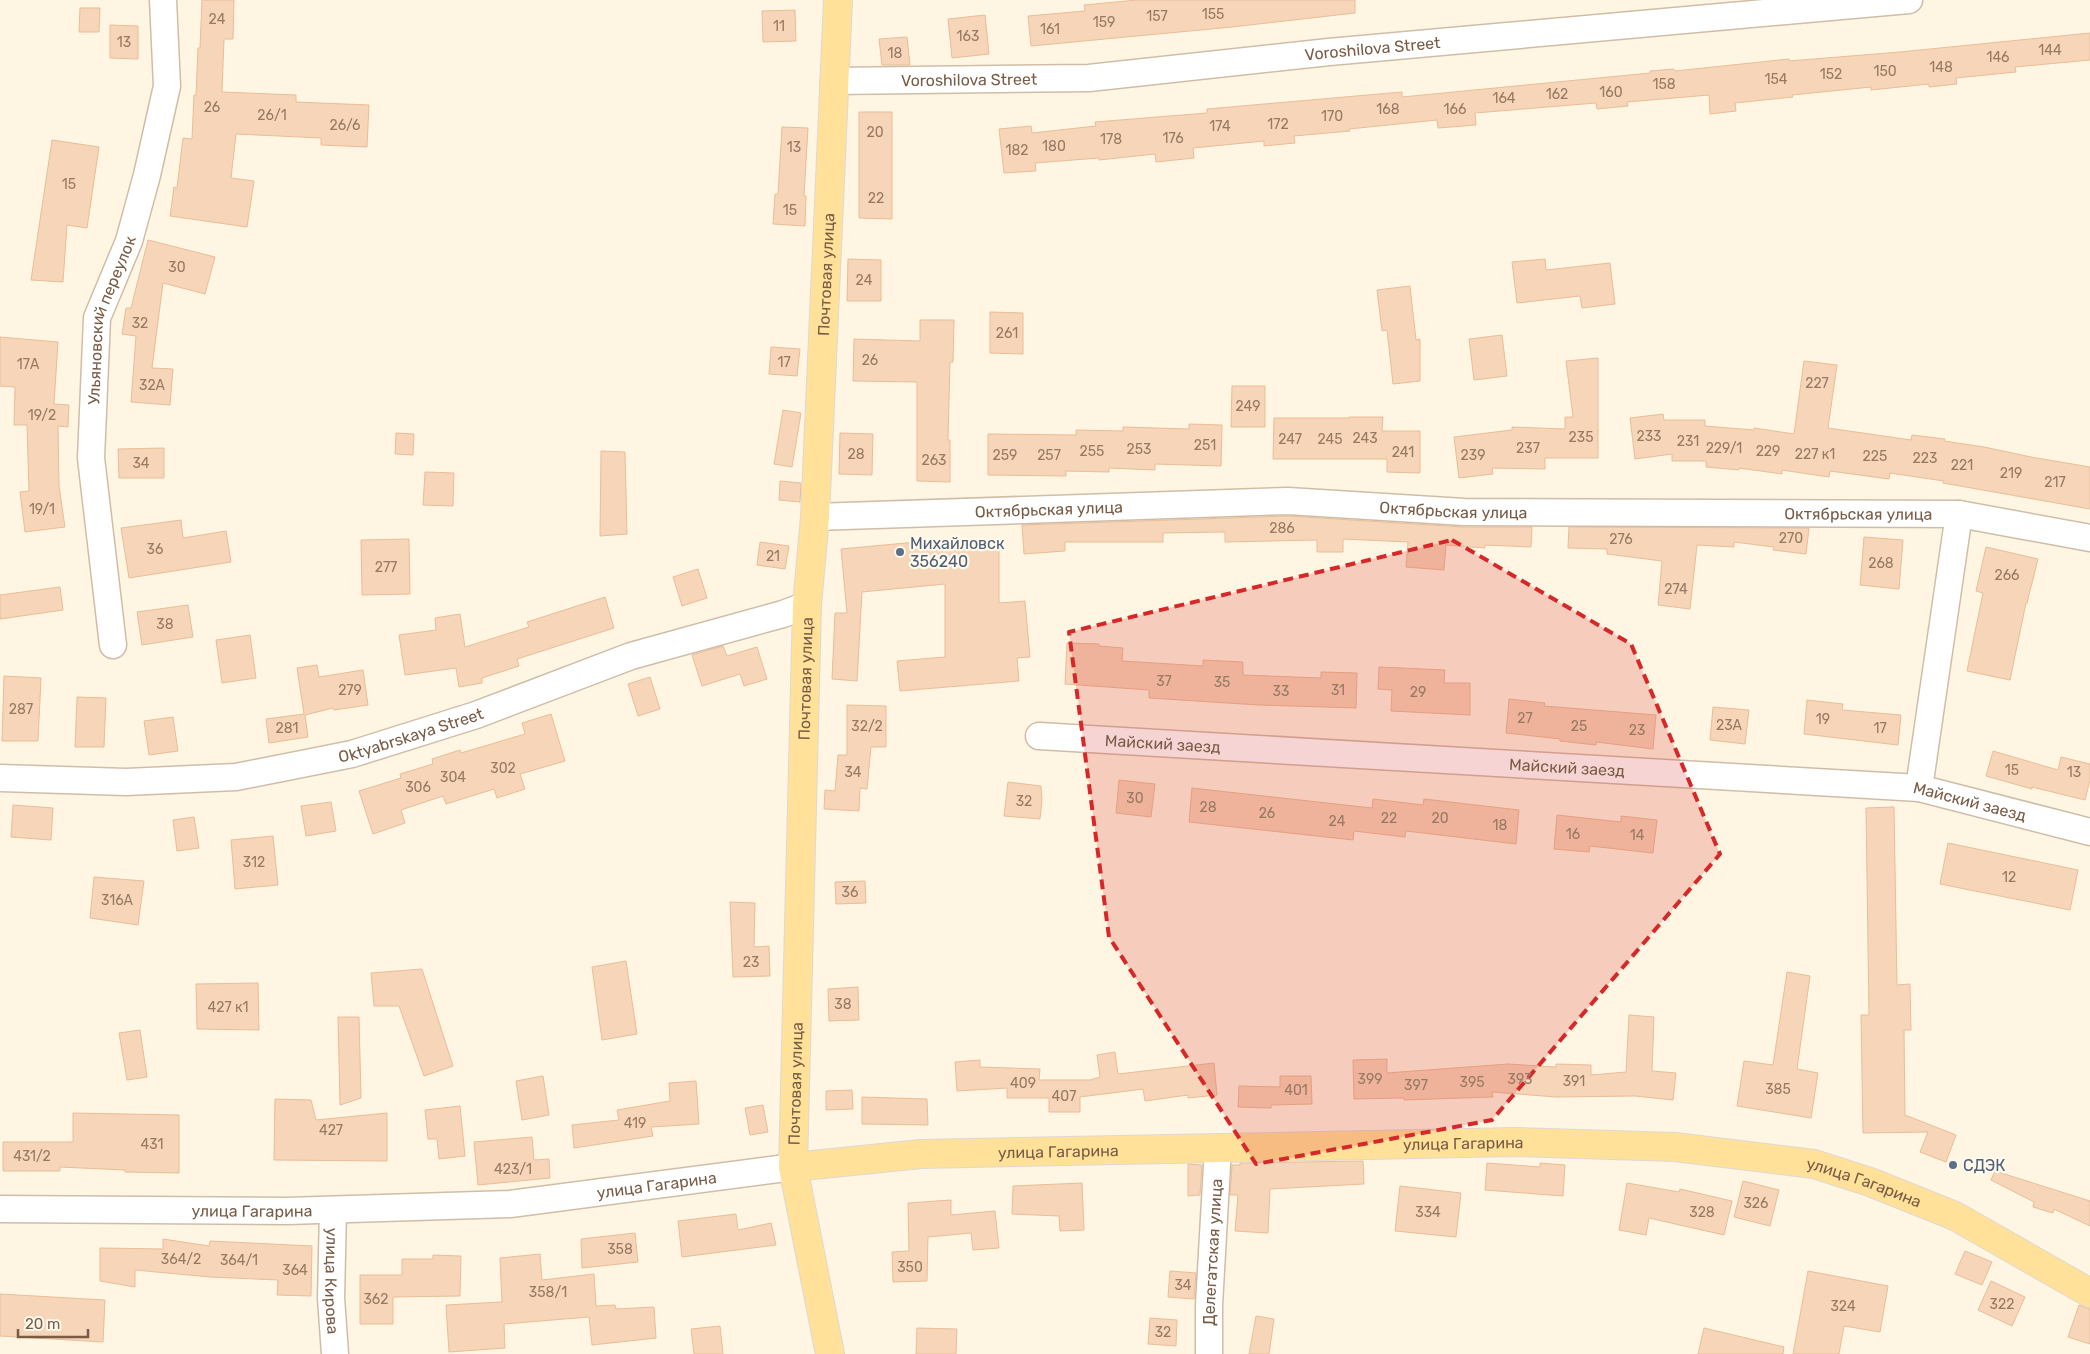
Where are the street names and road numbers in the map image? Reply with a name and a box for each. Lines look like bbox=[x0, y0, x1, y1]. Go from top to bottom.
street label: Voroshilova Street bbox=[1304, 33, 1441, 64]
street label: Voroshilova Street bbox=[901, 69, 1037, 90]
street label: Почтовая улица bbox=[814, 212, 838, 336]
street label: Ульяновский переулок bbox=[84, 234, 140, 405]
street label: Октябрьская улица bbox=[974, 497, 1123, 521]
street label: Октябрьская улица bbox=[1379, 497, 1528, 522]
street label: Октябрьская улица bbox=[1784, 504, 1933, 523]
street label: Почтовая улица bbox=[794, 617, 816, 741]
street label: Oktyabrskaya Street bbox=[337, 704, 486, 766]
street label: Майский заезд bbox=[1104, 730, 1222, 756]
street label: Майский заезд bbox=[1509, 754, 1626, 780]
street label: Майский заезд bbox=[1911, 777, 2029, 825]
street label: Почтовая улица bbox=[784, 1022, 806, 1146]
street label: улица Гагарина bbox=[1403, 1132, 1524, 1154]
street label: улица Гагарина bbox=[998, 1141, 1119, 1162]
street label: улица Гагарина bbox=[1806, 1154, 1924, 1211]
street label: улица Гагарина bbox=[596, 1168, 718, 1202]
street label: Делегатская улица bbox=[1199, 1178, 1226, 1326]
street label: улица Гагарина bbox=[192, 1201, 313, 1221]
street label: улица Кирова bbox=[322, 1228, 343, 1335]

